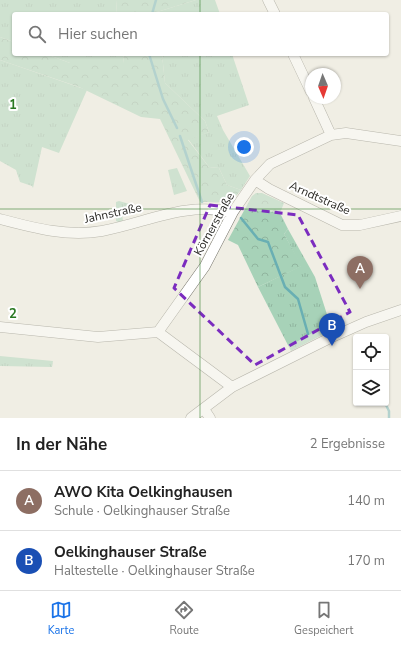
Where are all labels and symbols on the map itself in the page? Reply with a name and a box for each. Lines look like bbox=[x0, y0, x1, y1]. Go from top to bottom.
north arrow bbox=[305, 68, 341, 104]
text: 1 bbox=[9, 96, 17, 114]
your location bbox=[234, 137, 254, 157]
street label: Arndtstraße bbox=[287, 177, 353, 219]
street label: Körnerstraße bbox=[190, 189, 238, 259]
street label: Jahnstraße bbox=[82, 199, 143, 227]
pin: A bbox=[347, 256, 373, 289]
text: 2 bbox=[9, 305, 17, 323]
pin: B bbox=[319, 313, 345, 346]

